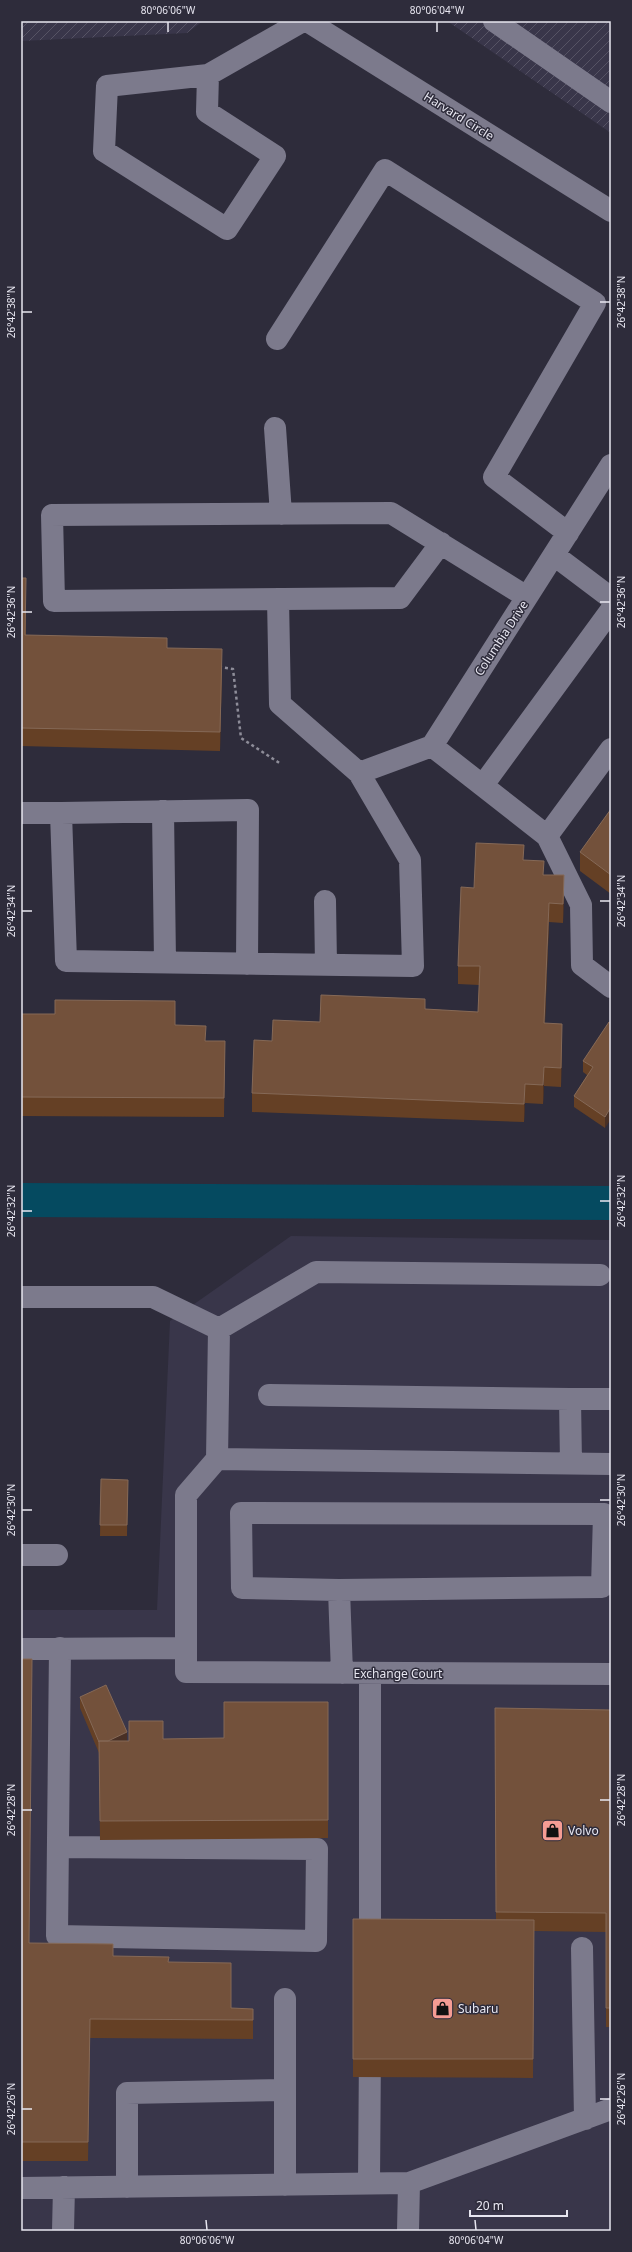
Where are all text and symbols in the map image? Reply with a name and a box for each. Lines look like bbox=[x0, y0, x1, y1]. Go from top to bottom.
text: 80°06'06"W bbox=[141, 3, 196, 17]
text: 80°06'04"W bbox=[410, 3, 465, 17]
street label: Harvard Circle bbox=[421, 88, 497, 144]
text: 26°42'38"N bbox=[614, 276, 628, 328]
text: 26°42'38"N bbox=[4, 286, 18, 338]
text: 26°42'36"N bbox=[614, 576, 628, 628]
text: 26°42'36"N bbox=[4, 586, 18, 638]
street label: Columbia Drive bbox=[470, 597, 532, 679]
text: 26°42'34"N bbox=[614, 875, 628, 927]
text: 26°42'34"N bbox=[4, 885, 18, 937]
text: 26°42'32"N bbox=[614, 1175, 628, 1227]
text: 26°42'32"N bbox=[4, 1185, 18, 1237]
text: 26°42'30"N bbox=[614, 1474, 628, 1526]
text: 26°42'30"N bbox=[4, 1484, 18, 1536]
street label: Exchange Court bbox=[354, 1665, 443, 1682]
text: 26°42'28"N bbox=[614, 1774, 628, 1826]
text: 26°42'28"N bbox=[4, 1784, 18, 1836]
shop icon: Volvo bbox=[540, 1817, 566, 1843]
place label: Volvo bbox=[568, 1822, 599, 1839]
shop icon: Subaru bbox=[430, 1995, 456, 2021]
place label: Subaru bbox=[458, 2000, 499, 2017]
text: 26°42'26"N bbox=[614, 2073, 628, 2125]
text: 26°42'26"N bbox=[4, 2083, 18, 2135]
scale bar bbox=[470, 2192, 567, 2218]
text: 20 m bbox=[476, 2197, 504, 2214]
text: 80°06'06"W bbox=[180, 2233, 235, 2247]
text: 80°06'04"W bbox=[449, 2233, 504, 2247]

